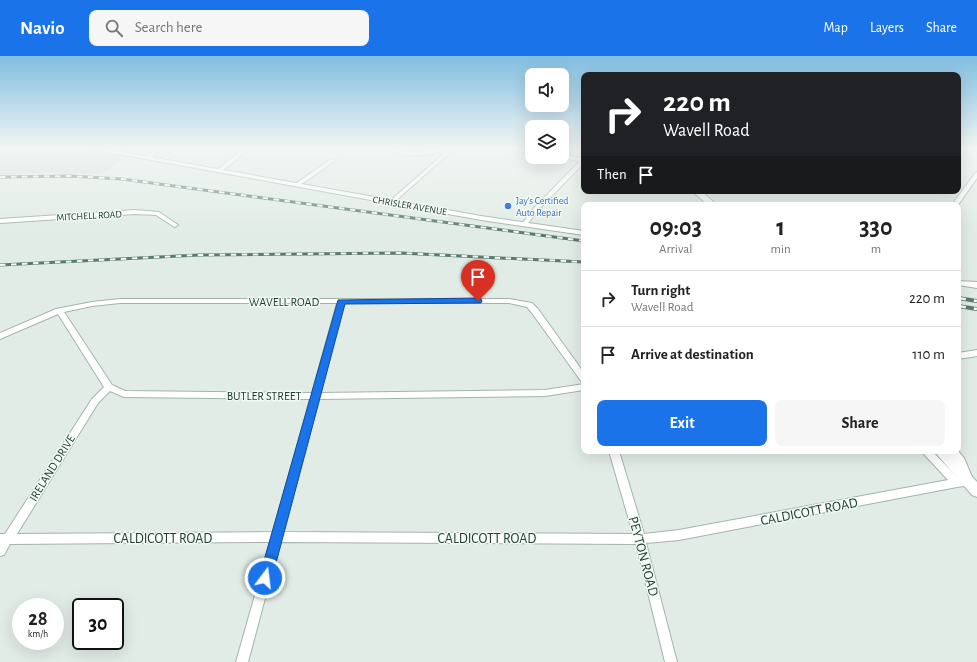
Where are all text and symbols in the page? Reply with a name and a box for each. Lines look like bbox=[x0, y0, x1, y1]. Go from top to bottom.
search box bbox=[89, 10, 369, 46]
icon: search bbox=[103, 17, 125, 39]
text: Navio bbox=[20, 19, 65, 38]
text: Search here bbox=[135, 20, 203, 35]
text: Map bbox=[823, 21, 848, 35]
text: Layers bbox=[870, 21, 904, 35]
text: Share bbox=[926, 21, 957, 35]
map controls bbox=[525, 68, 569, 164]
button: sound bbox=[525, 68, 569, 112]
icon: right bbox=[597, 88, 649, 140]
text: 220 m bbox=[663, 89, 731, 117]
button: layers bbox=[525, 120, 569, 164]
text: Wavell Road bbox=[663, 122, 750, 140]
icon: arrive bbox=[635, 164, 657, 186]
text: Then bbox=[597, 167, 627, 182]
street label: CHRISLER AVENUE bbox=[372, 195, 448, 217]
place label: Jay's Certified Auto Repair bbox=[516, 196, 568, 218]
marker: Jay's Certified Auto Repair bbox=[503, 201, 513, 211]
street label: MITCHELL ROAD bbox=[56, 209, 123, 223]
text: 09:03 bbox=[650, 216, 702, 240]
text: 1 bbox=[776, 216, 785, 240]
text: 330 bbox=[859, 216, 892, 240]
text: Arrival bbox=[659, 243, 692, 256]
text: min bbox=[770, 243, 791, 256]
text: m bbox=[871, 243, 881, 256]
pin bbox=[461, 260, 495, 301]
icon: arrive bbox=[467, 266, 489, 288]
text: Turn right bbox=[631, 283, 690, 298]
icon: right bbox=[597, 288, 619, 310]
text: 220 m bbox=[909, 291, 945, 306]
street label: WAVELL ROAD bbox=[249, 296, 319, 308]
text: Wavell Road bbox=[631, 301, 693, 314]
icon: arrive bbox=[597, 344, 619, 366]
text: Arrive at destination bbox=[631, 347, 754, 362]
text: 110 m bbox=[912, 347, 945, 362]
street label: BUTLER STREET bbox=[227, 390, 301, 402]
button: Exit bbox=[597, 400, 767, 446]
button: Share bbox=[775, 400, 945, 446]
street label: IRELAND DRIVE bbox=[27, 433, 77, 503]
street label: CALDICOTT ROAD bbox=[759, 496, 859, 528]
street label: PEYTON ROAD bbox=[626, 515, 660, 598]
street label: CALDICOTT ROAD bbox=[114, 532, 212, 546]
street label: CALDICOTT ROAD bbox=[438, 532, 536, 546]
position arrow bbox=[244, 557, 286, 599]
speed limit sign: 30 bbox=[72, 598, 124, 650]
text: 28 bbox=[28, 609, 48, 629]
text: km/h bbox=[28, 629, 48, 639]

